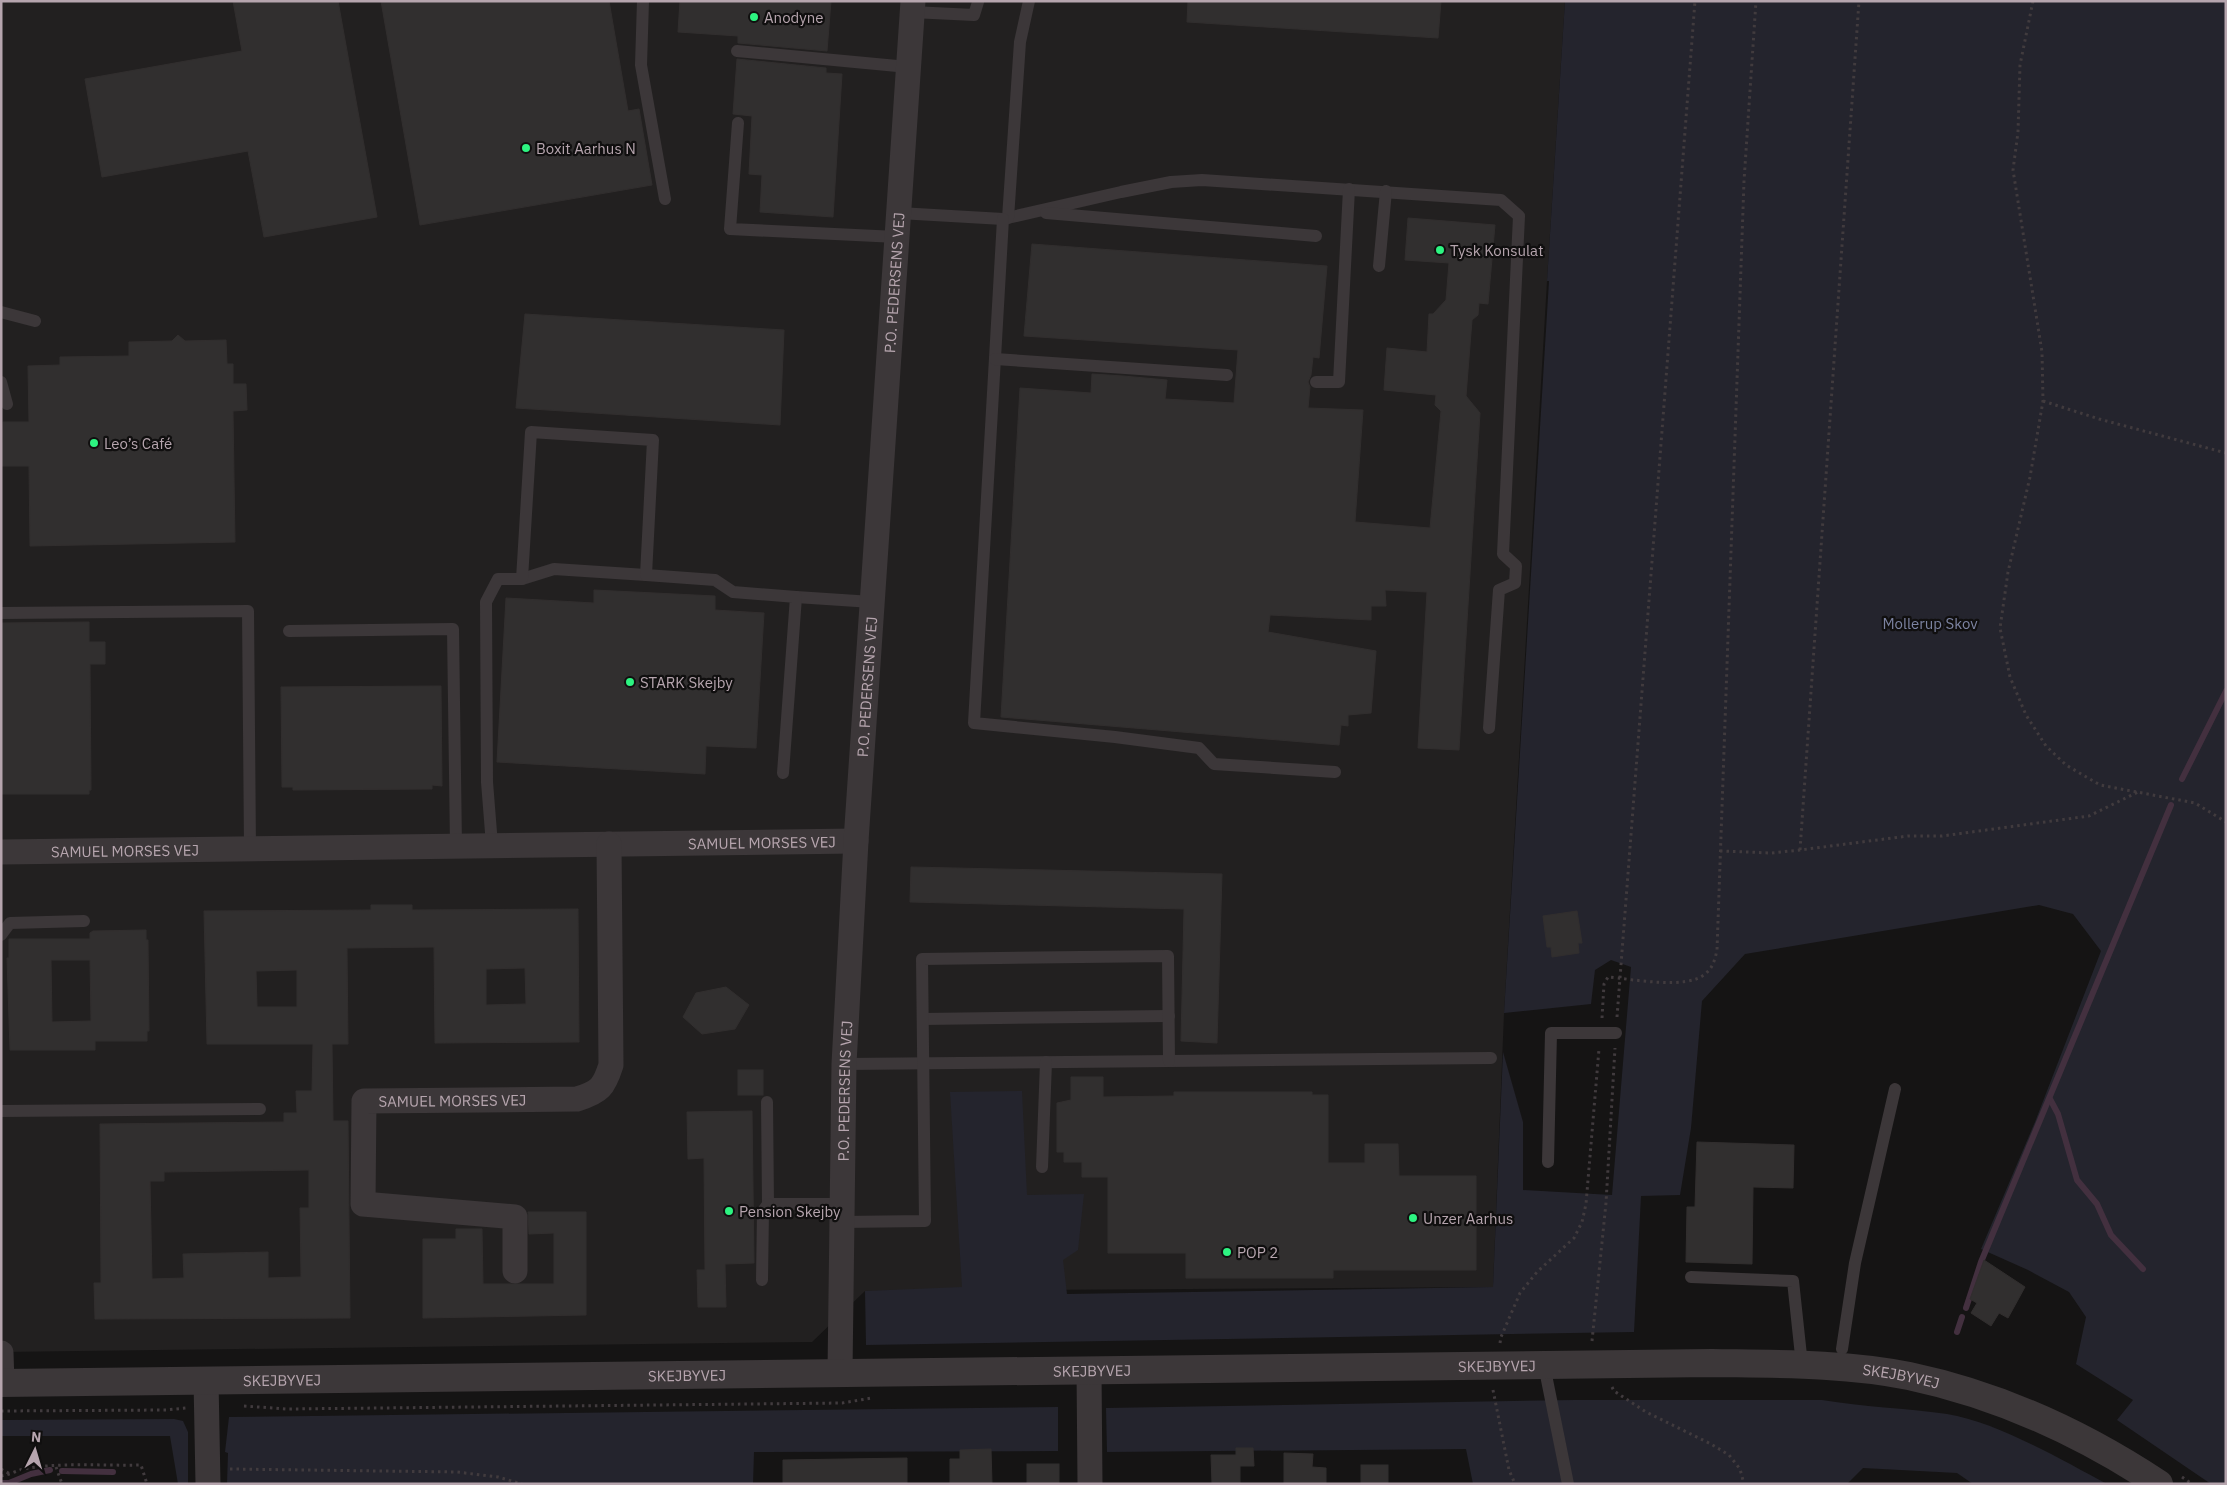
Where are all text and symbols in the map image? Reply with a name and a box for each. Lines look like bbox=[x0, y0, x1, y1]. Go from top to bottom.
place label: Anodyne bbox=[764, 8, 823, 27]
marker: Anodyne bbox=[748, 11, 760, 23]
place label: Boxit Aarhus N bbox=[536, 139, 636, 158]
marker: Boxit Aarhus N bbox=[520, 142, 532, 154]
street label: P.O. PEDERSENS VEJ bbox=[880, 212, 908, 354]
place label: Tysk Konsulat bbox=[1450, 241, 1543, 260]
marker: Tysk Konsulat bbox=[1434, 244, 1446, 256]
place label: Leo’s Café bbox=[104, 434, 172, 453]
marker: Leo’s Café bbox=[88, 437, 100, 449]
park label: Mollerup Skov bbox=[1882, 614, 1978, 633]
street label: P.O. PEDERSENS VEJ bbox=[852, 616, 881, 758]
place label: STARK Skejby bbox=[640, 673, 733, 692]
marker: STARK Skejby bbox=[624, 676, 636, 688]
street label: SAMUEL MORSES VEJ bbox=[688, 832, 836, 853]
street label: SAMUEL MORSES VEJ bbox=[51, 840, 199, 861]
street label: P.O. PEDERSENS VEJ bbox=[833, 1020, 856, 1162]
street label: SAMUEL MORSES VEJ bbox=[378, 1090, 527, 1110]
place label: Pension Skejby bbox=[739, 1202, 841, 1221]
marker: Pension Skejby bbox=[723, 1205, 735, 1217]
place label: Unzer Aarhus bbox=[1423, 1209, 1513, 1228]
marker: Unzer Aarhus bbox=[1407, 1212, 1419, 1224]
place label: POP 2 bbox=[1237, 1243, 1278, 1262]
marker: POP 2 bbox=[1221, 1246, 1233, 1258]
street label: SKEJBYVEJ bbox=[1458, 1356, 1536, 1375]
street label: SKEJBYVEJ bbox=[1862, 1359, 1942, 1392]
street label: SKEJBYVEJ bbox=[1053, 1360, 1131, 1380]
street label: SKEJBYVEJ bbox=[648, 1365, 726, 1385]
street label: SKEJBYVEJ bbox=[243, 1370, 321, 1390]
north arrow bbox=[10, 1425, 60, 1475]
text: N bbox=[30, 1428, 42, 1446]

